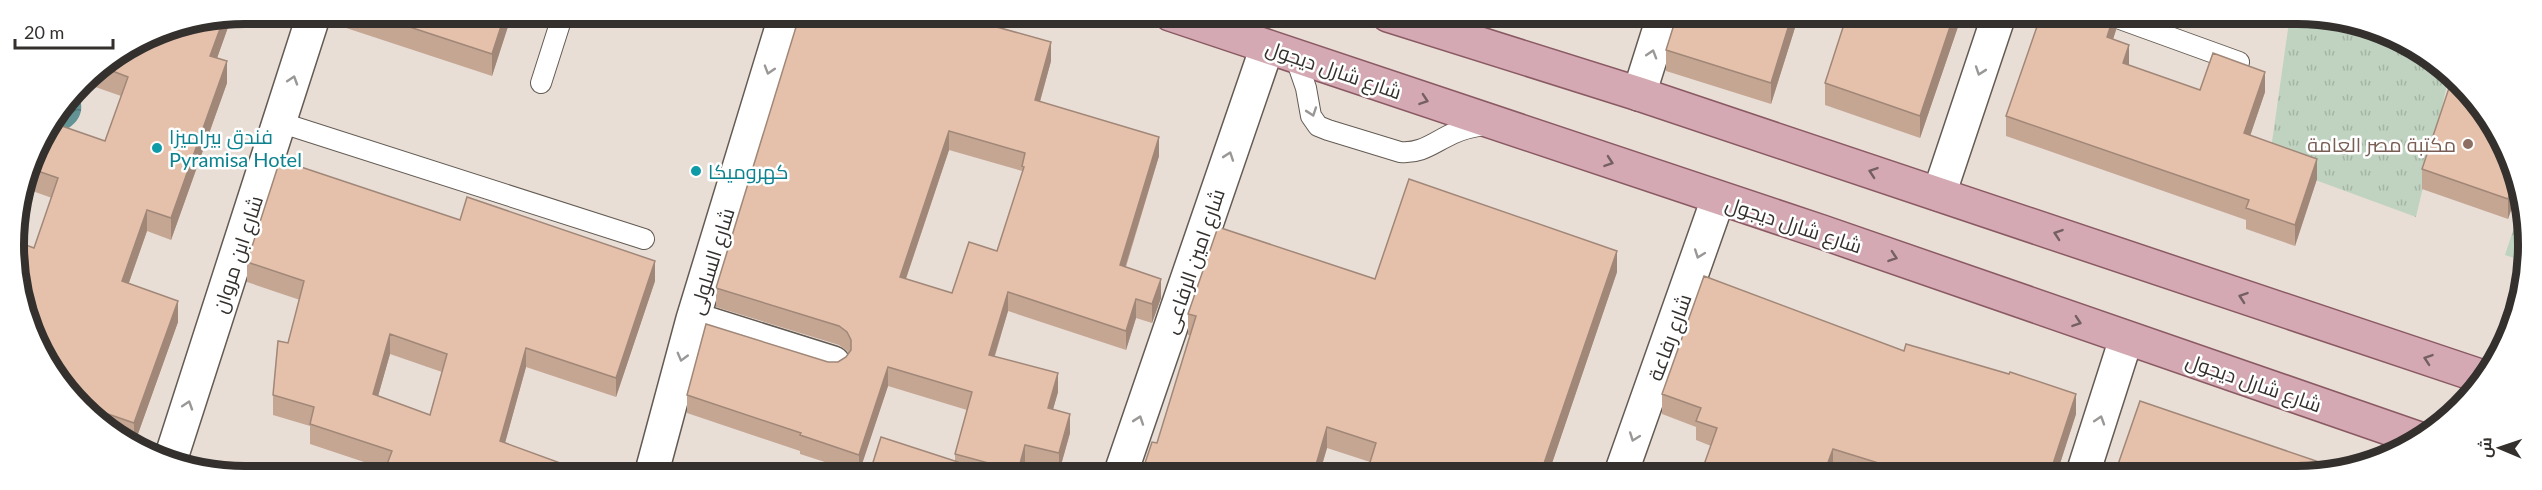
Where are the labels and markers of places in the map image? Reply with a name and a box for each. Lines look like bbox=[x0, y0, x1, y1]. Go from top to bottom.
place label: فندق بيراميزا Pyramisa Hotel bbox=[169, 124, 302, 171]
place label: مكتبة مصر العامة bbox=[2307, 132, 2456, 157]
marker: مكتبة مصر العامة bbox=[2461, 137, 2475, 151]
marker: فندق بيراميزا Pyramisa Hotel bbox=[150, 141, 164, 155]
place label: كهروميكا bbox=[708, 159, 788, 185]
marker: كهروميكا bbox=[689, 164, 703, 178]

